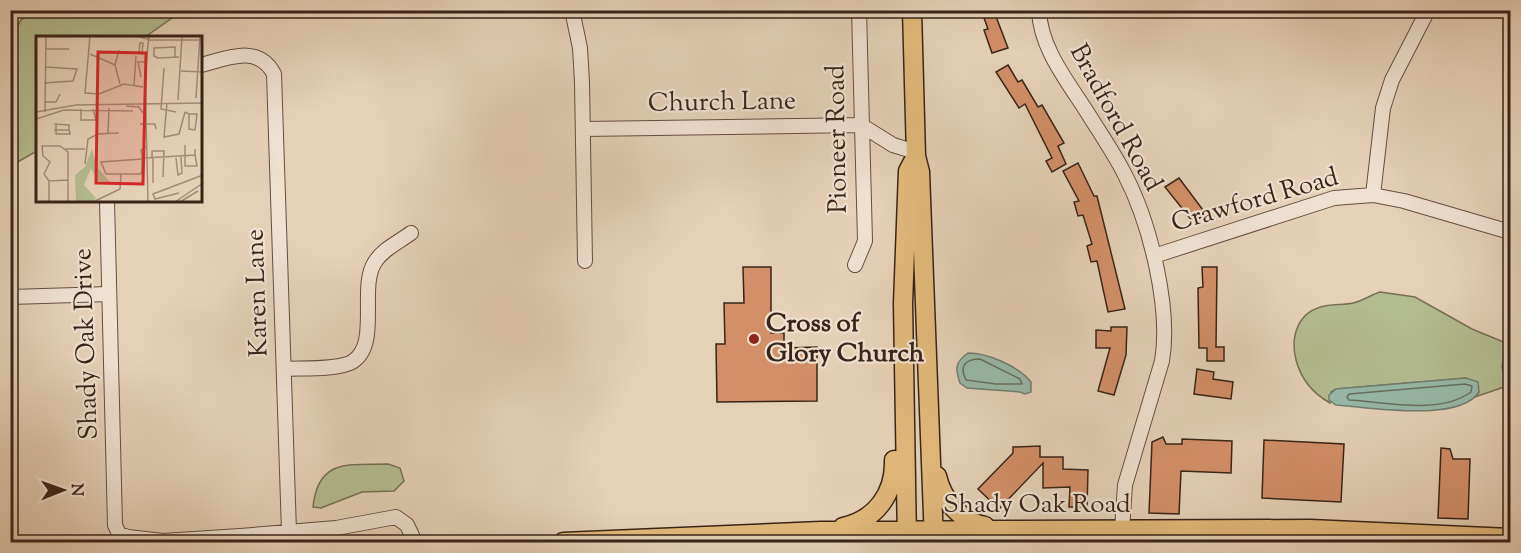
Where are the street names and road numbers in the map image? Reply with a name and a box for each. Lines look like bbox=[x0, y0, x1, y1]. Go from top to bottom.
street label: Bradford Road bbox=[1059, 38, 1171, 199]
street label: Pioneer Road bbox=[818, 64, 858, 214]
street label: Church Lane bbox=[648, 83, 796, 123]
street label: Crawford Road bbox=[1167, 159, 1343, 243]
street label: Karen Lane bbox=[237, 228, 279, 358]
street label: Shady Oak Drive bbox=[65, 248, 109, 440]
street label: Shady Oak Road bbox=[943, 487, 1131, 524]

